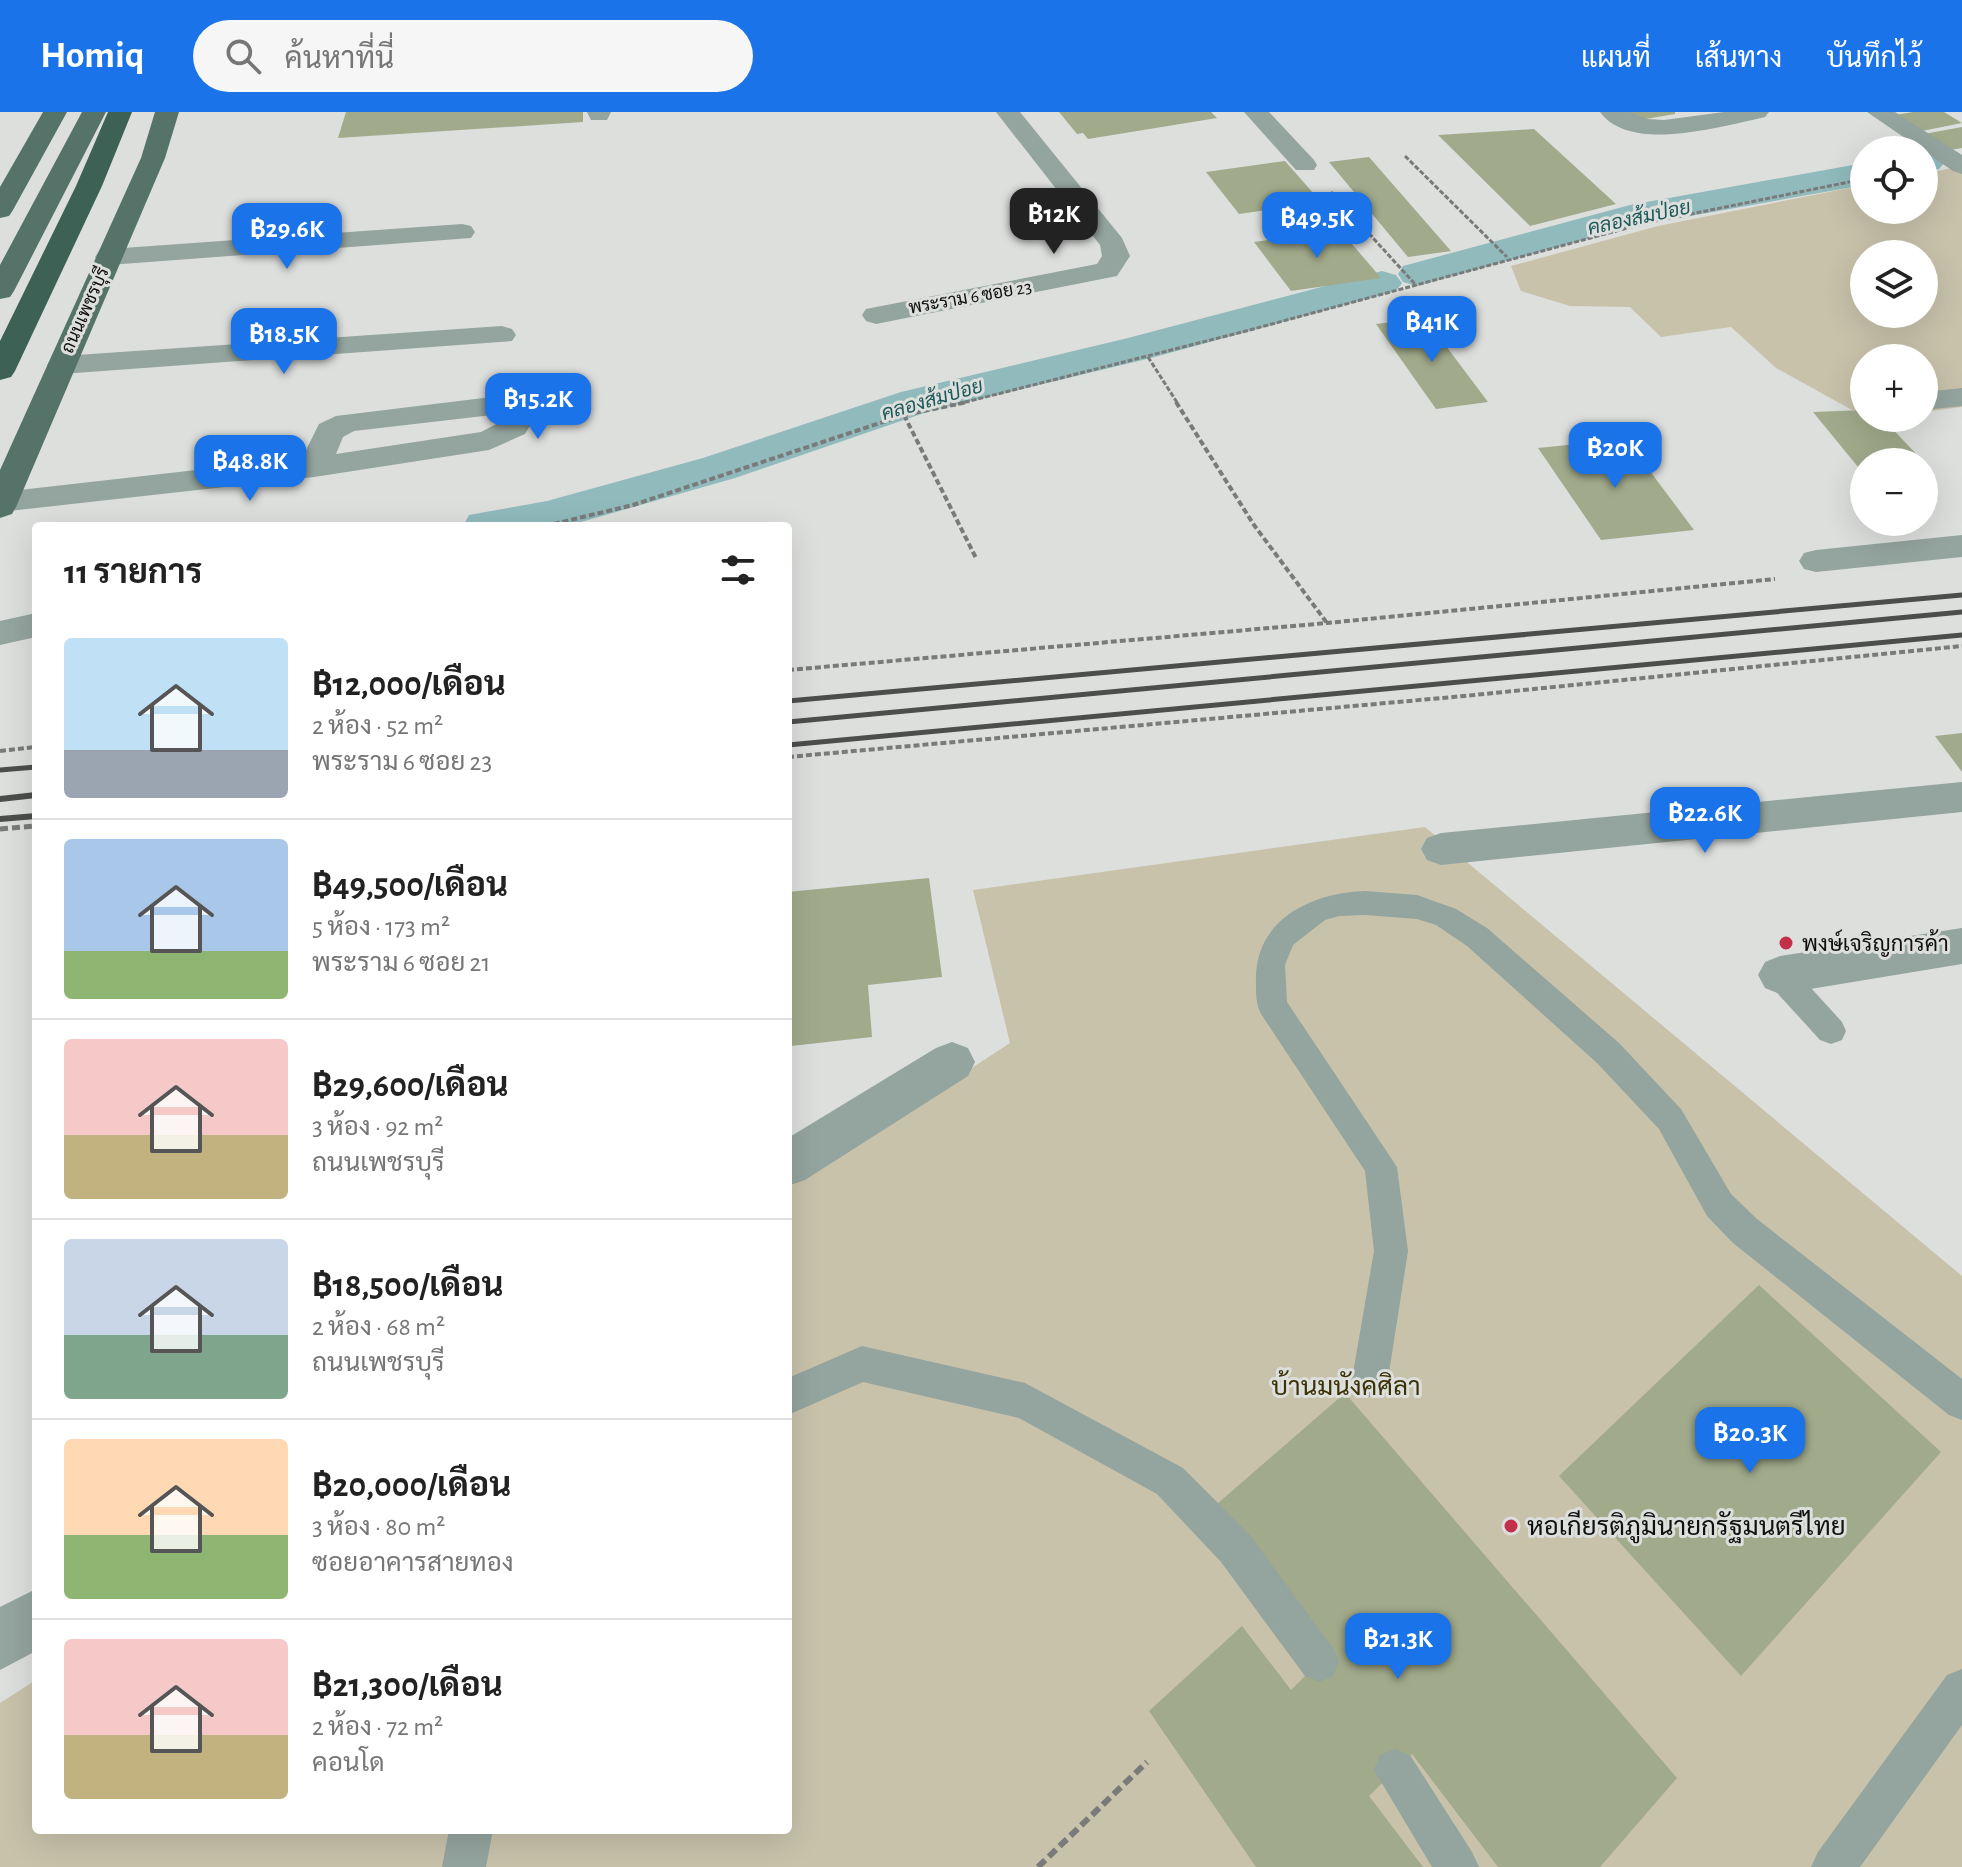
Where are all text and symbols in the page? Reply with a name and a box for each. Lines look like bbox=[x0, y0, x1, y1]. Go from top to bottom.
search box bbox=[193, 20, 753, 92]
icon: search bbox=[221, 34, 265, 78]
text: Homiq bbox=[40, 37, 145, 75]
text: ค้นหาที่นี่ bbox=[285, 44, 394, 74]
text: แผนที่ bbox=[1581, 45, 1651, 73]
text: เส้นทาง bbox=[1695, 45, 1782, 73]
text: บันทึกไว้ bbox=[1826, 45, 1922, 73]
map controls bbox=[1850, 136, 1938, 536]
button: locate bbox=[1850, 136, 1938, 224]
pin: ฿12K bbox=[1007, 188, 1101, 256]
pin: ฿49.5K bbox=[1252, 192, 1382, 260]
water label: คลองส้มป่อย bbox=[1585, 193, 1693, 239]
text: ฿12K bbox=[1028, 201, 1080, 227]
pin: ฿29.6K bbox=[222, 203, 352, 271]
text: ฿49.5K bbox=[1280, 205, 1354, 231]
text: ฿29.6K bbox=[250, 216, 324, 242]
button: layers bbox=[1850, 240, 1938, 328]
street label: ถนนเพชรบุรี bbox=[54, 262, 115, 357]
street label: พระราม 6 ซอย 23 bbox=[907, 278, 1033, 318]
pin: ฿41K bbox=[1385, 296, 1479, 364]
pin: ฿18.5K bbox=[219, 308, 349, 376]
text: ฿41K bbox=[1405, 309, 1459, 335]
text: ฿18.5K bbox=[249, 321, 319, 347]
button: + bbox=[1850, 344, 1938, 432]
water label: คลองส้มป่อย bbox=[878, 372, 986, 424]
pin: ฿15.2K bbox=[473, 373, 603, 441]
text: ฿15.2K bbox=[503, 386, 573, 412]
pin: ฿20K bbox=[1568, 422, 1662, 490]
pin: ฿48.8K bbox=[185, 435, 315, 503]
text: ฿20K bbox=[1587, 435, 1643, 461]
text: ฿48.8K bbox=[212, 448, 288, 474]
button: − bbox=[1850, 448, 1938, 536]
icon: filters bbox=[716, 548, 760, 592]
text: 11 รายการ bbox=[64, 556, 202, 590]
text: ฿12,000/เดือน bbox=[312, 668, 506, 702]
icon: home bbox=[128, 670, 224, 766]
text: 2 ห้อง · 52 m² bbox=[312, 713, 443, 739]
text: พระราม 6 ซอย 23 bbox=[312, 749, 492, 775]
pin: ฿22.6K bbox=[1640, 787, 1770, 855]
text: ฿22.6K bbox=[1668, 800, 1742, 826]
text: ฿49,500/เดือน bbox=[312, 869, 508, 903]
icon: home bbox=[128, 871, 224, 967]
text: 5 ห้อง · 173 m² bbox=[312, 914, 450, 940]
place label: พงษ์เจริญการค้า bbox=[1802, 929, 1949, 957]
marker: พงษ์เจริญการค้า bbox=[1777, 934, 1795, 952]
text: พระราม 6 ซอย 21 bbox=[312, 950, 490, 976]
text: ฿29,600/เดือน bbox=[312, 1069, 509, 1103]
icon: home bbox=[128, 1071, 224, 1167]
text: 3 ห้อง · 92 m² bbox=[312, 1114, 443, 1140]
text: ถนนเพชรบุรี bbox=[312, 1150, 445, 1176]
text: ฿18,500/เดือน bbox=[312, 1269, 504, 1303]
icon: home bbox=[128, 1271, 224, 1367]
text: 2 ห้อง · 68 m² bbox=[312, 1314, 445, 1340]
text: ถนนเพชรบุรี bbox=[312, 1350, 445, 1376]
park label: บ้านมนังคศิลา bbox=[1271, 1370, 1421, 1400]
pin: ฿20.3K bbox=[1685, 1407, 1815, 1475]
text: ฿20.3K bbox=[1713, 1420, 1787, 1446]
text: ฿20,000/เดือน bbox=[312, 1469, 511, 1503]
icon: home bbox=[128, 1471, 224, 1567]
place label: หอเกียรติภูมินายกรัฐมนตรีไทย bbox=[1527, 1510, 1846, 1544]
text: 3 ห้อง · 80 m² bbox=[312, 1514, 445, 1540]
marker: หอเกียรติภูมินายกรัฐมนตรีไทย bbox=[1502, 1517, 1520, 1535]
text: ซอยอาคารสายทอง bbox=[312, 1550, 514, 1576]
pin: ฿21.3K bbox=[1333, 1613, 1463, 1681]
text: ฿21.3K bbox=[1363, 1626, 1433, 1652]
text: ฿21,300/เดือน bbox=[312, 1669, 503, 1703]
icon: home bbox=[128, 1671, 224, 1767]
text: 2 ห้อง · 72 m² bbox=[312, 1714, 443, 1740]
text: คอนโด bbox=[312, 1750, 385, 1776]

